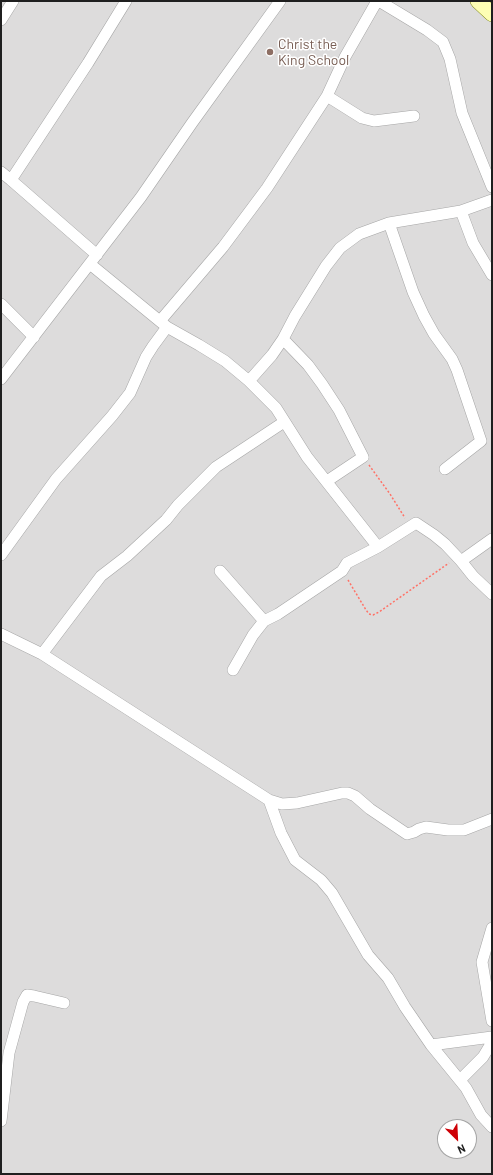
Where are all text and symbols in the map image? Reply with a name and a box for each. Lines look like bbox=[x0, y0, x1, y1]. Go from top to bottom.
place label: Christ the King School bbox=[278, 36, 349, 68]
marker: Christ the King School bbox=[265, 47, 275, 57]
north arrow bbox=[437, 1119, 477, 1159]
text: N bbox=[456, 1142, 468, 1157]

